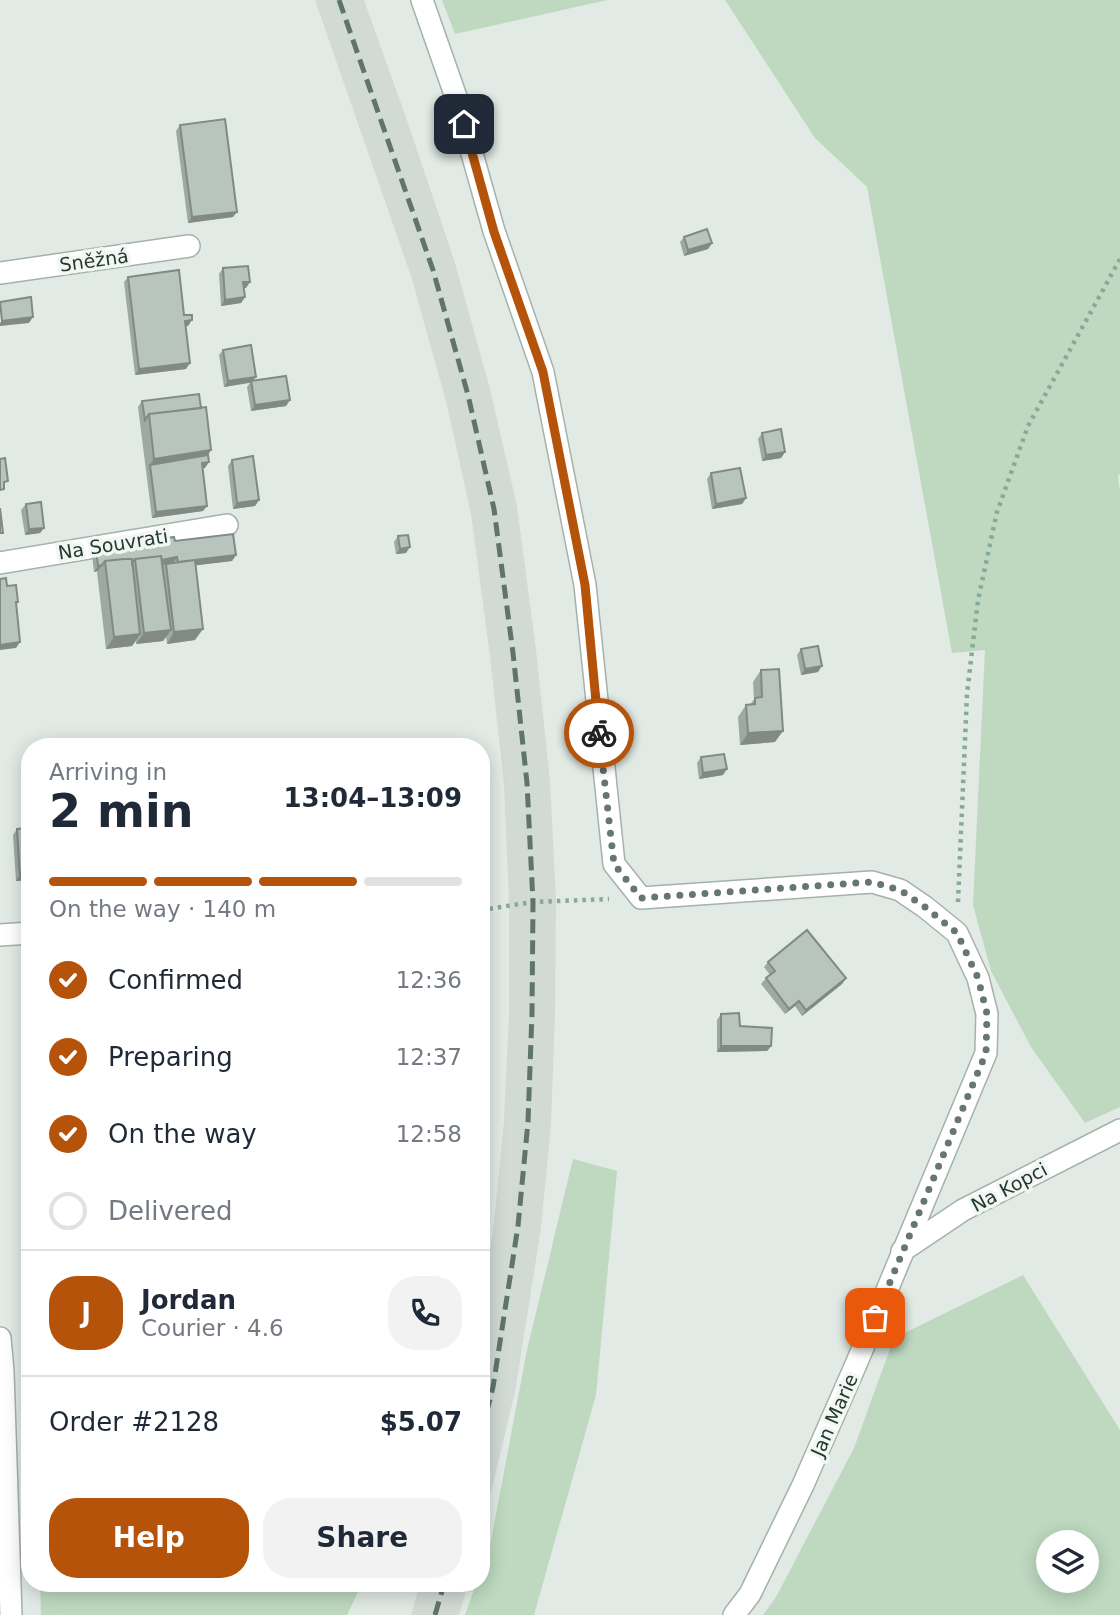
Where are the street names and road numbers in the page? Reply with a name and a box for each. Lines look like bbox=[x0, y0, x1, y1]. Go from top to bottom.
street label: Sněžná bbox=[58, 244, 130, 276]
street label: Na Souvrati bbox=[56, 524, 170, 564]
street label: Na Kopci bbox=[967, 1158, 1051, 1216]
street label: Jan Marie bbox=[806, 1370, 862, 1461]

